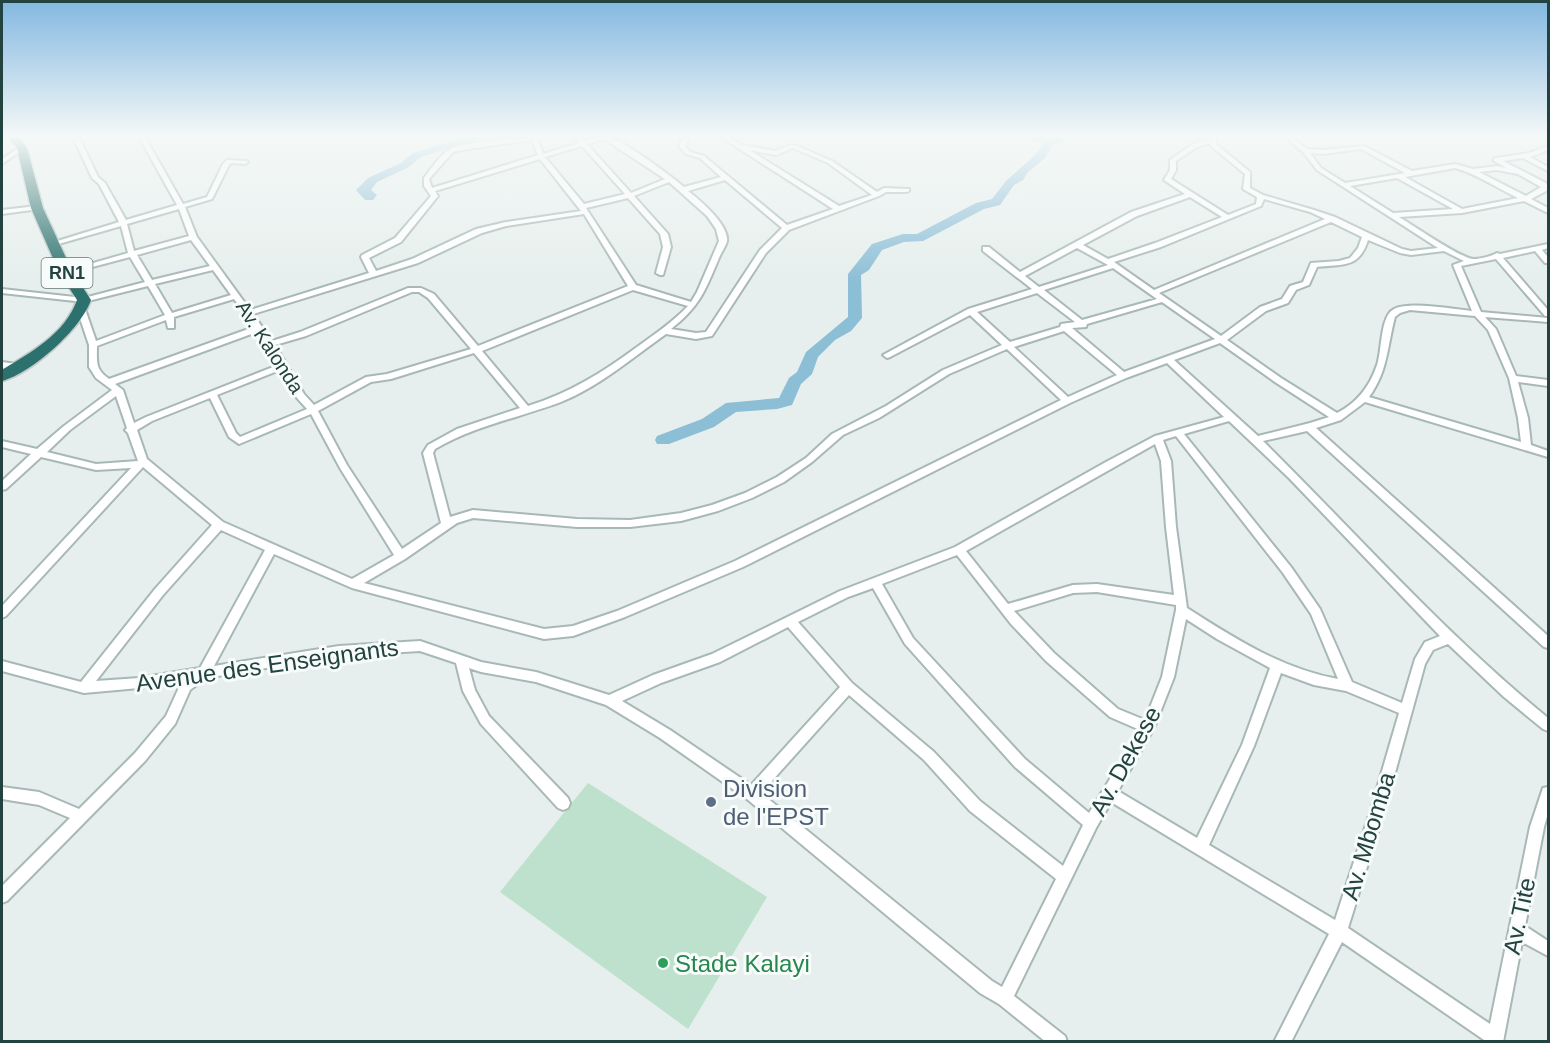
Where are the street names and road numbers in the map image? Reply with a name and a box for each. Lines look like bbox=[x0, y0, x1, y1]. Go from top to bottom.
road number: RN1 bbox=[42, 258, 92, 288]
street label: Av. Kalonda bbox=[232, 297, 309, 398]
street label: Avenue des Enseignants bbox=[134, 633, 400, 697]
street label: Av. Dekese bbox=[1084, 702, 1166, 820]
street label: Av. Mbomba bbox=[1336, 768, 1400, 903]
street label: Av. Tite bbox=[1498, 875, 1540, 957]

